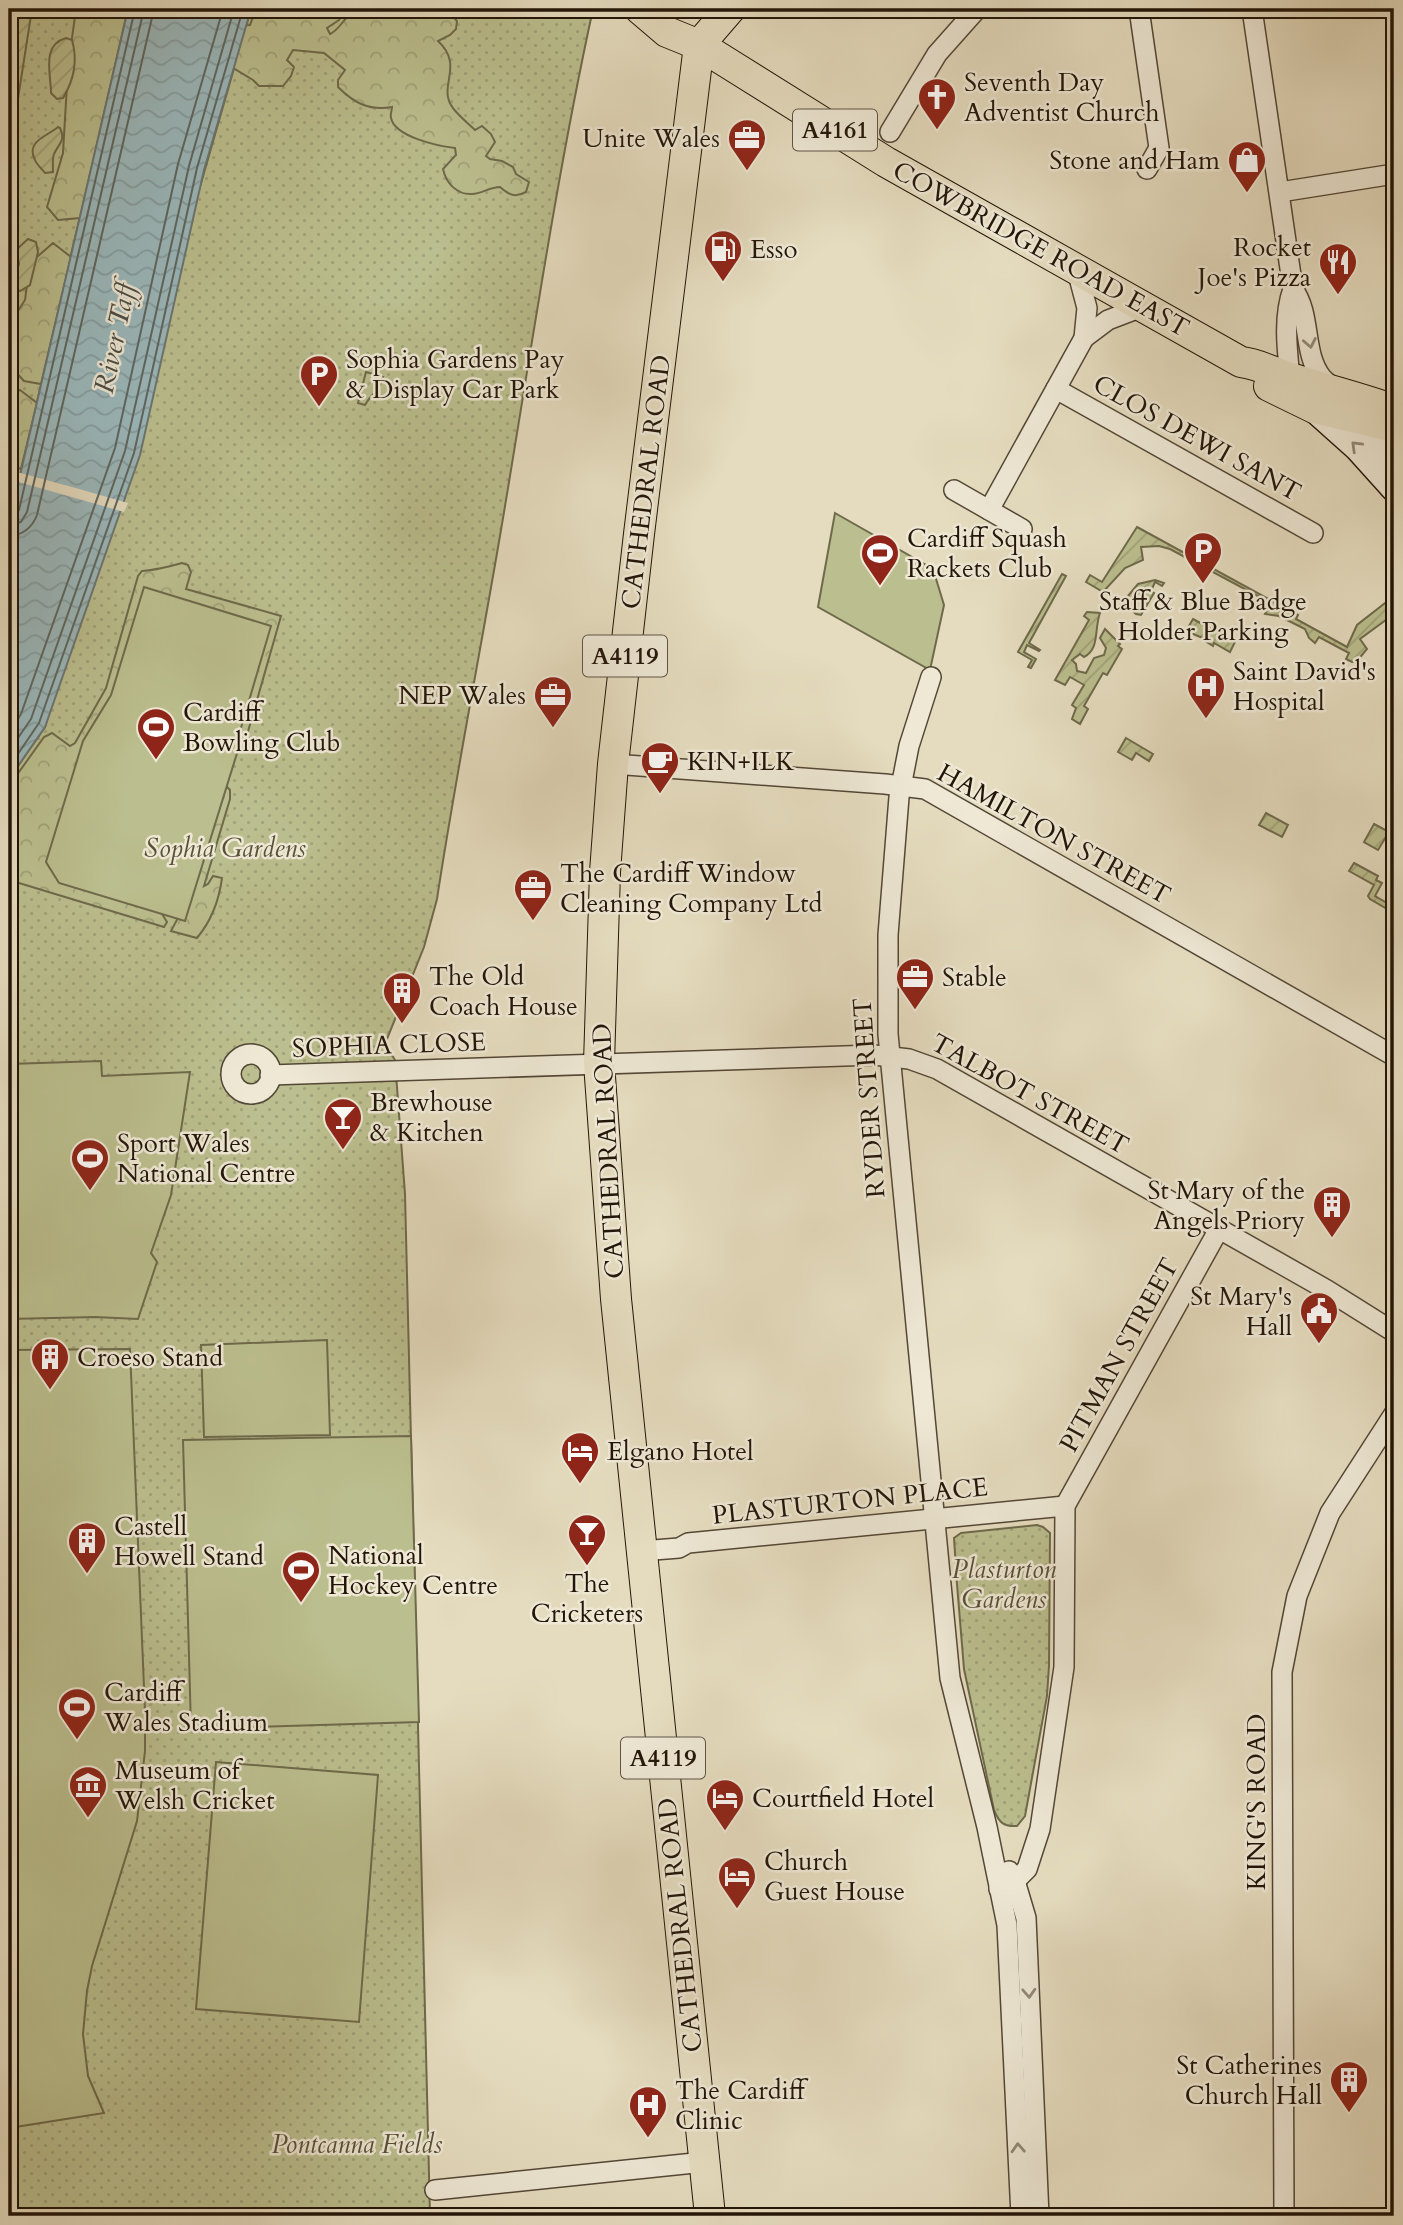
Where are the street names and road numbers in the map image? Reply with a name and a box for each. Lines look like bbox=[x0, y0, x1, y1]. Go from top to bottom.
road number: A4161 bbox=[793, 110, 877, 150]
street label: COWBRIDGE ROAD EAST bbox=[886, 153, 1196, 345]
street label: CATHEDRAL ROAD bbox=[613, 353, 679, 611]
street label: CLOS DEWI SANT bbox=[1087, 366, 1307, 510]
road number: A4119 bbox=[583, 636, 667, 676]
street label: HAMILTON STREET bbox=[931, 755, 1177, 913]
street label: RYDER STREET bbox=[845, 997, 893, 1199]
street label: CATHEDRAL ROAD bbox=[584, 1022, 632, 1280]
street label: SOPHIA CLOSE bbox=[291, 1024, 487, 1066]
street label: TALBOT STREET bbox=[925, 1025, 1135, 1163]
street label: PITMAN STREET bbox=[1051, 1252, 1187, 1458]
street label: PLASTURTON PLACE bbox=[710, 1469, 990, 1533]
street label: KING'S ROAD bbox=[1239, 1714, 1274, 1891]
road number: A4119 bbox=[621, 1738, 705, 1778]
street label: CATHEDRAL ROAD bbox=[649, 1796, 711, 2054]

